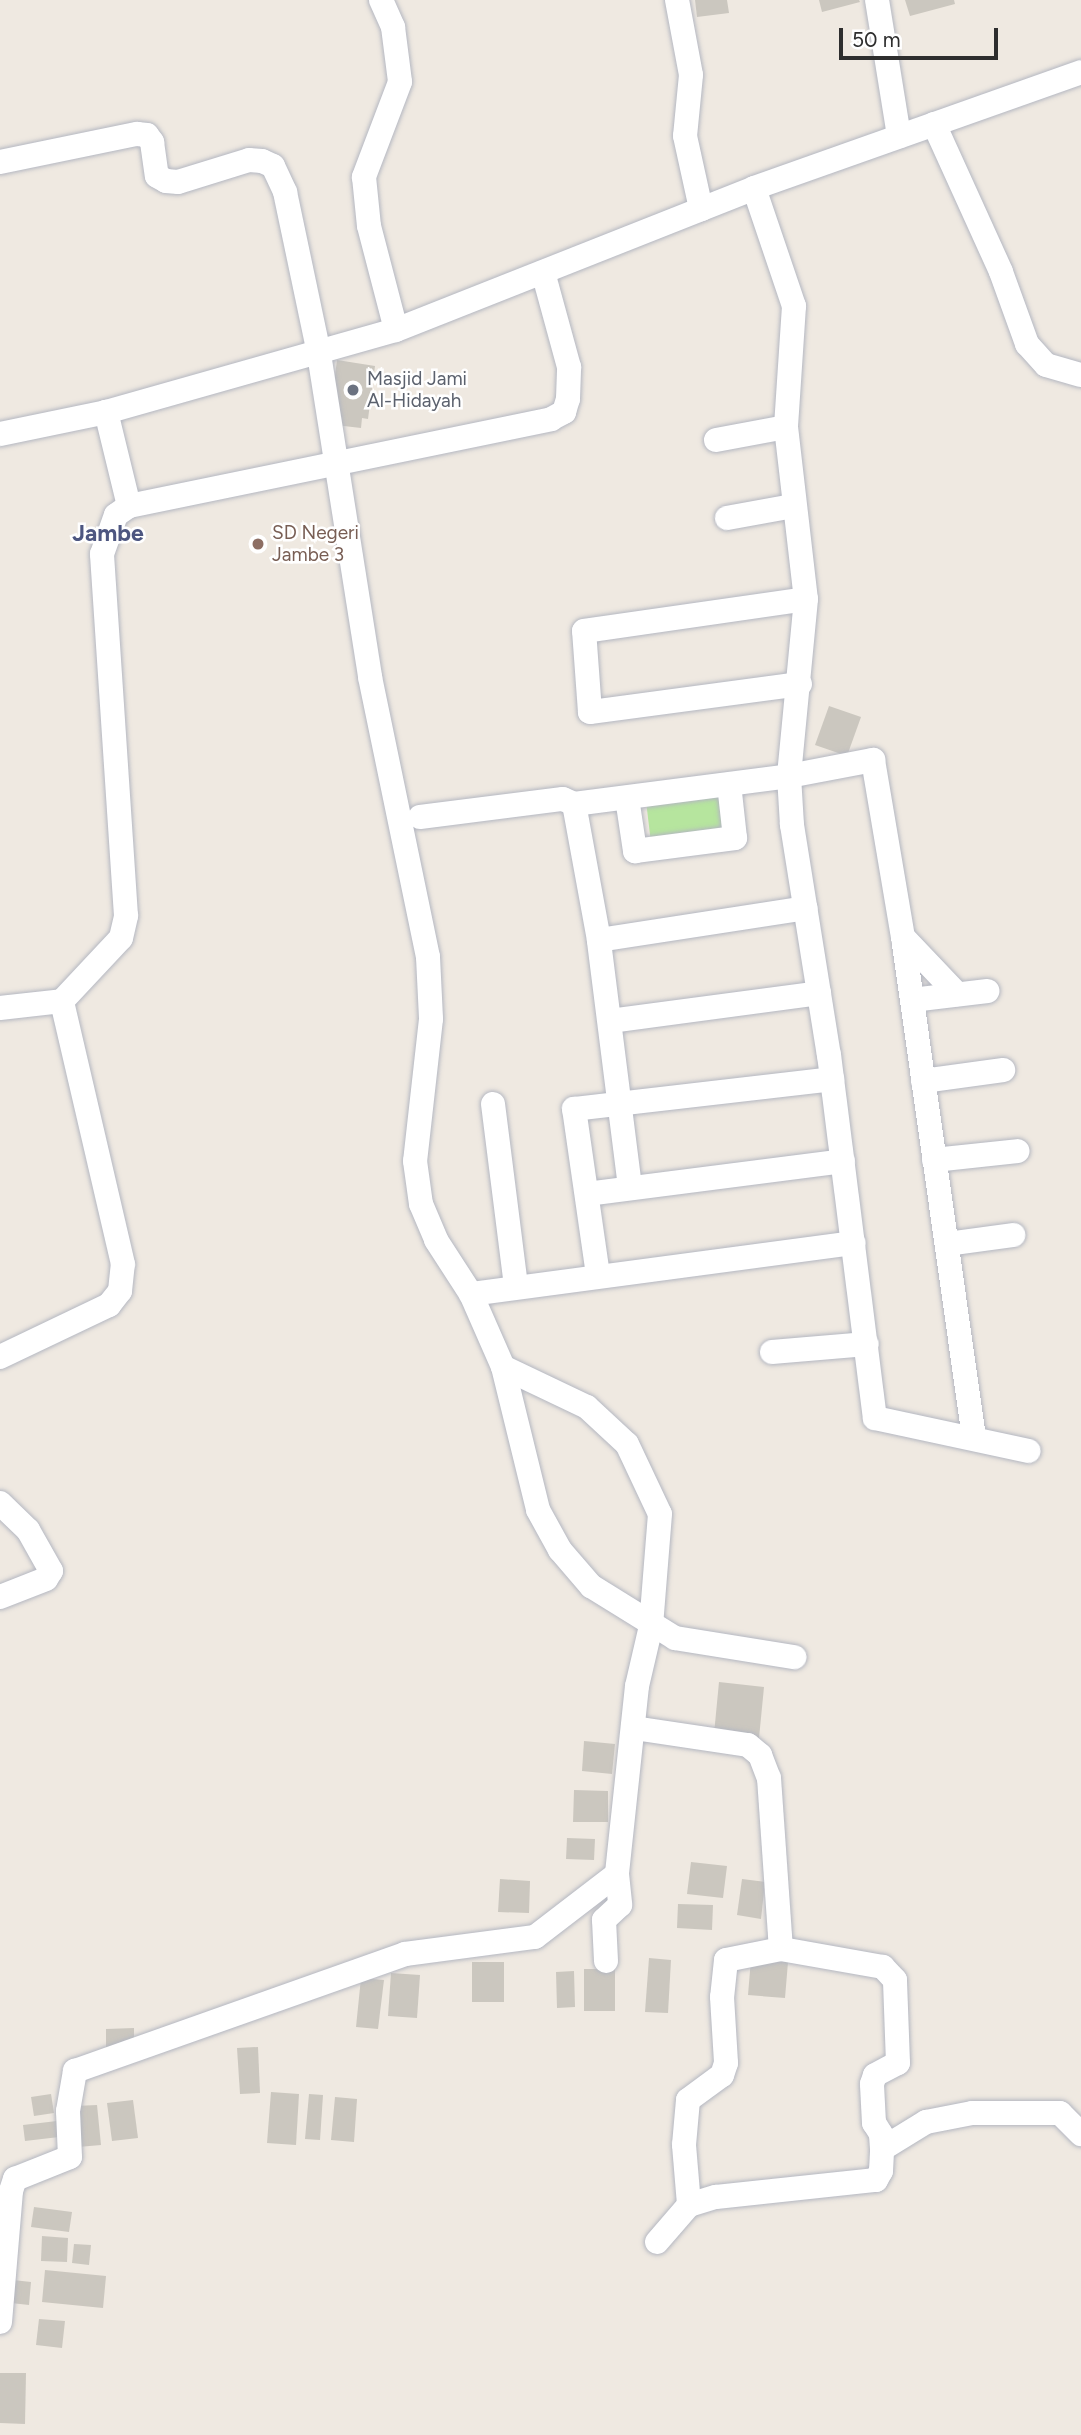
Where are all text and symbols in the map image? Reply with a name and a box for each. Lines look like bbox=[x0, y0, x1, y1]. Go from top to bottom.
scale bar bbox=[843, 14, 1002, 58]
text: 50 m bbox=[852, 27, 901, 52]
place label: Masjid Jami Al-Hidayah bbox=[367, 368, 467, 412]
marker: Masjid Jami Al-Hidayah bbox=[345, 382, 361, 398]
district label: Jambe bbox=[72, 519, 144, 547]
place label: SD Negeri Jambe 3 bbox=[272, 522, 359, 566]
marker: SD Negeri Jambe 3 bbox=[250, 536, 266, 552]

